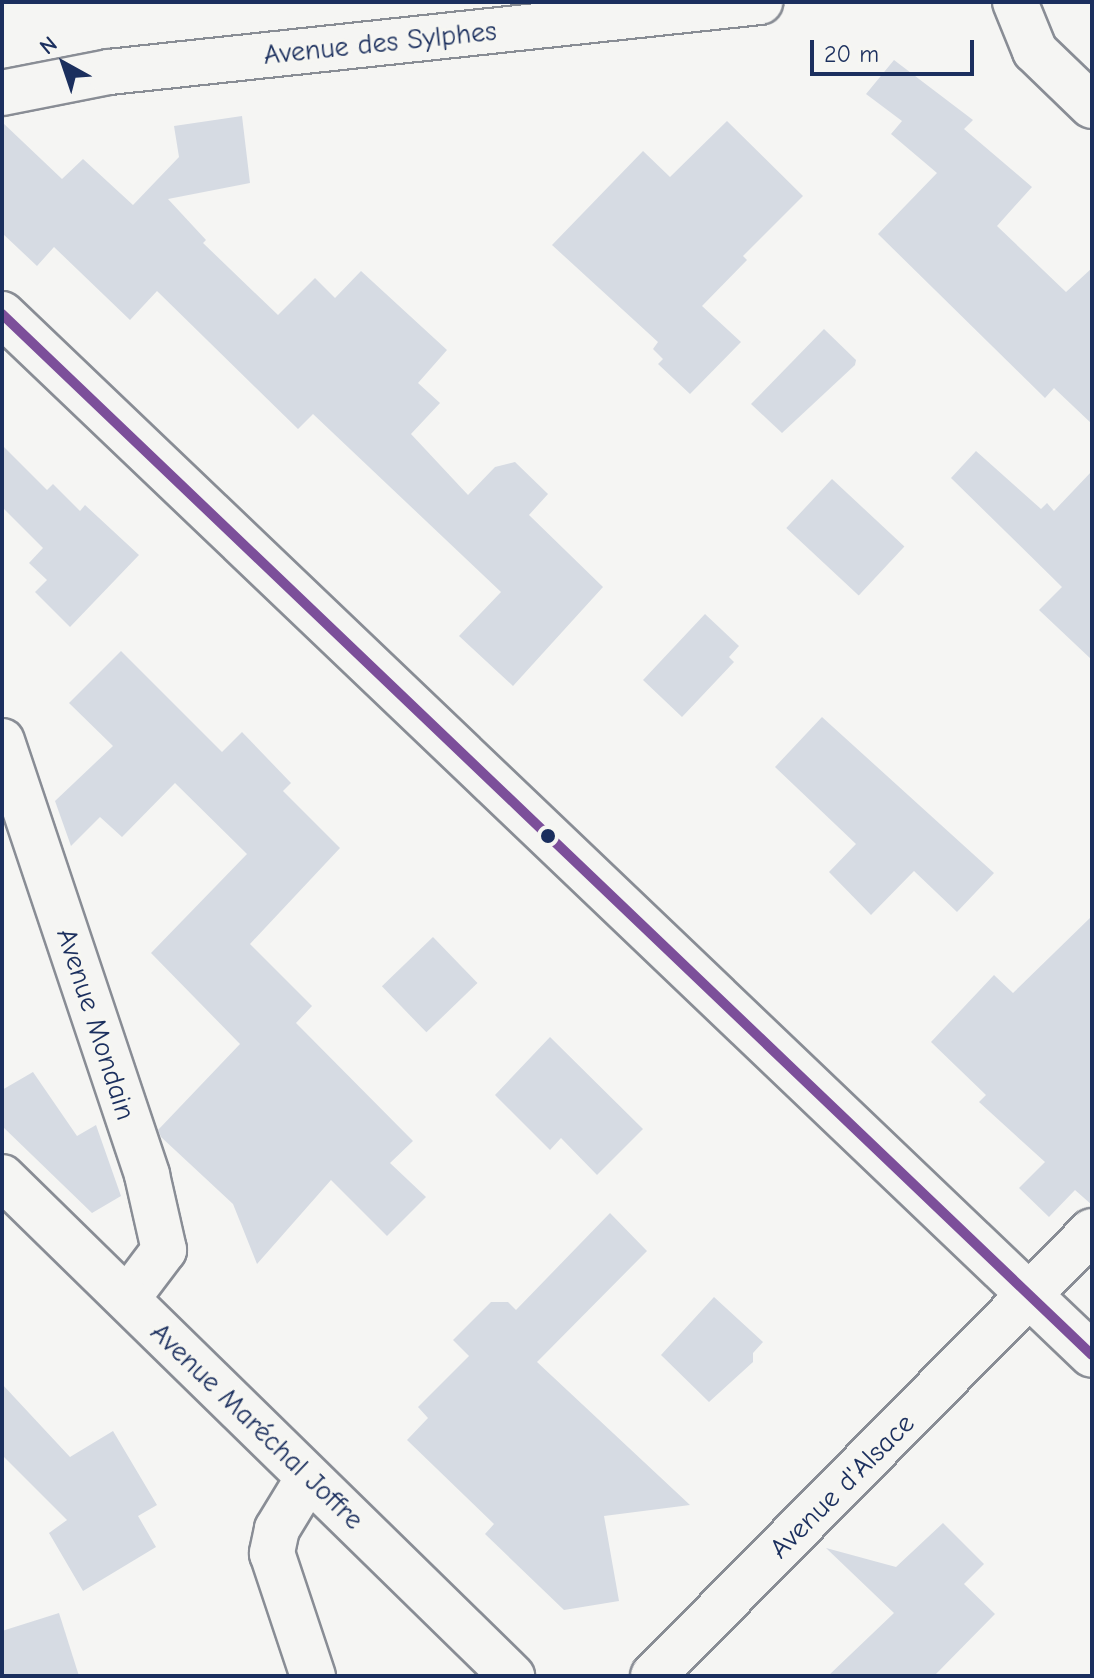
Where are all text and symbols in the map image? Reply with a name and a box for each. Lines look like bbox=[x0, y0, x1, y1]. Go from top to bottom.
street label: Avenue des Sylphes bbox=[262, 14, 498, 72]
north arrow bbox=[24, 24, 104, 104]
scale bar bbox=[814, 24, 978, 74]
text: N bbox=[35, 31, 62, 60]
text: 20 m bbox=[824, 40, 879, 68]
unlabelled marker bbox=[540, 828, 556, 844]
street label: Avenue Mondain bbox=[49, 924, 143, 1124]
street label: Avenue Maréchal Joffre bbox=[144, 1316, 370, 1536]
street label: Avenue d'Alsace bbox=[763, 1407, 921, 1565]

